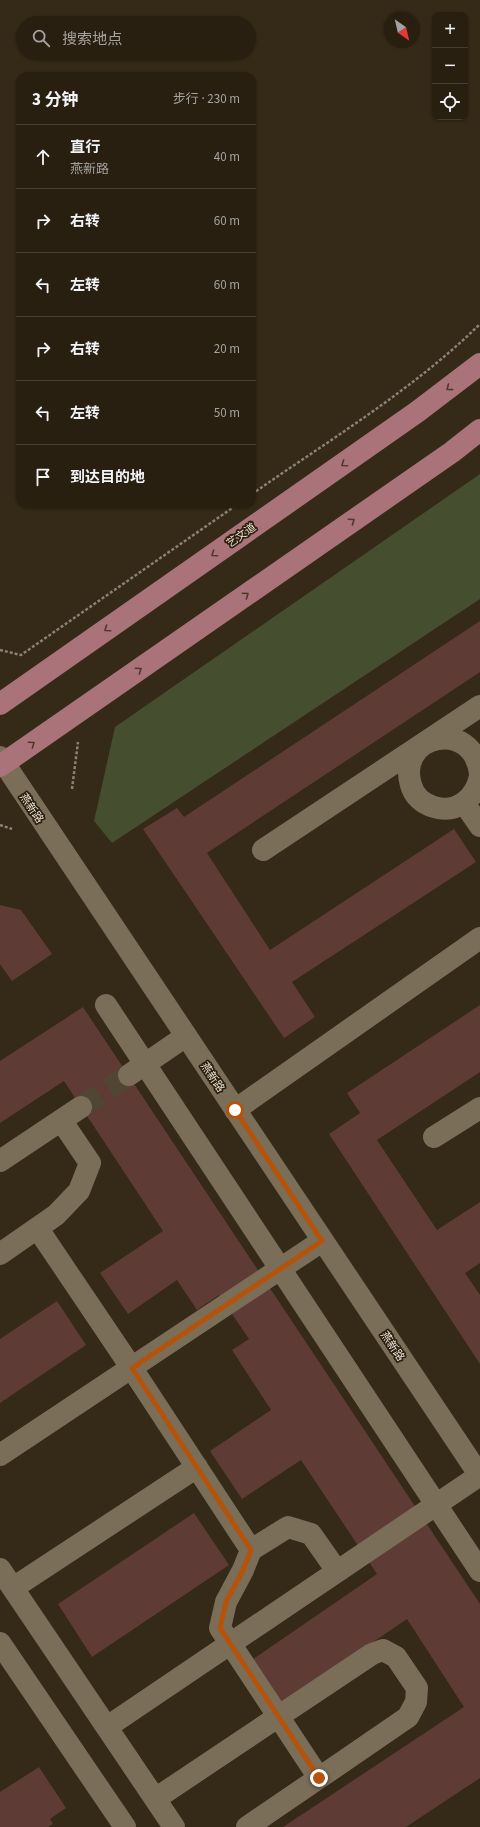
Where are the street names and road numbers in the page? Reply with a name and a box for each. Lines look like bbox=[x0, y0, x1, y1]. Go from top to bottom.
street label: 艺文道 bbox=[223, 520, 259, 551]
street label: 燕新路 bbox=[16, 790, 47, 826]
street label: 燕新路 bbox=[197, 1059, 228, 1095]
street label: 燕新路 bbox=[377, 1328, 408, 1364]

